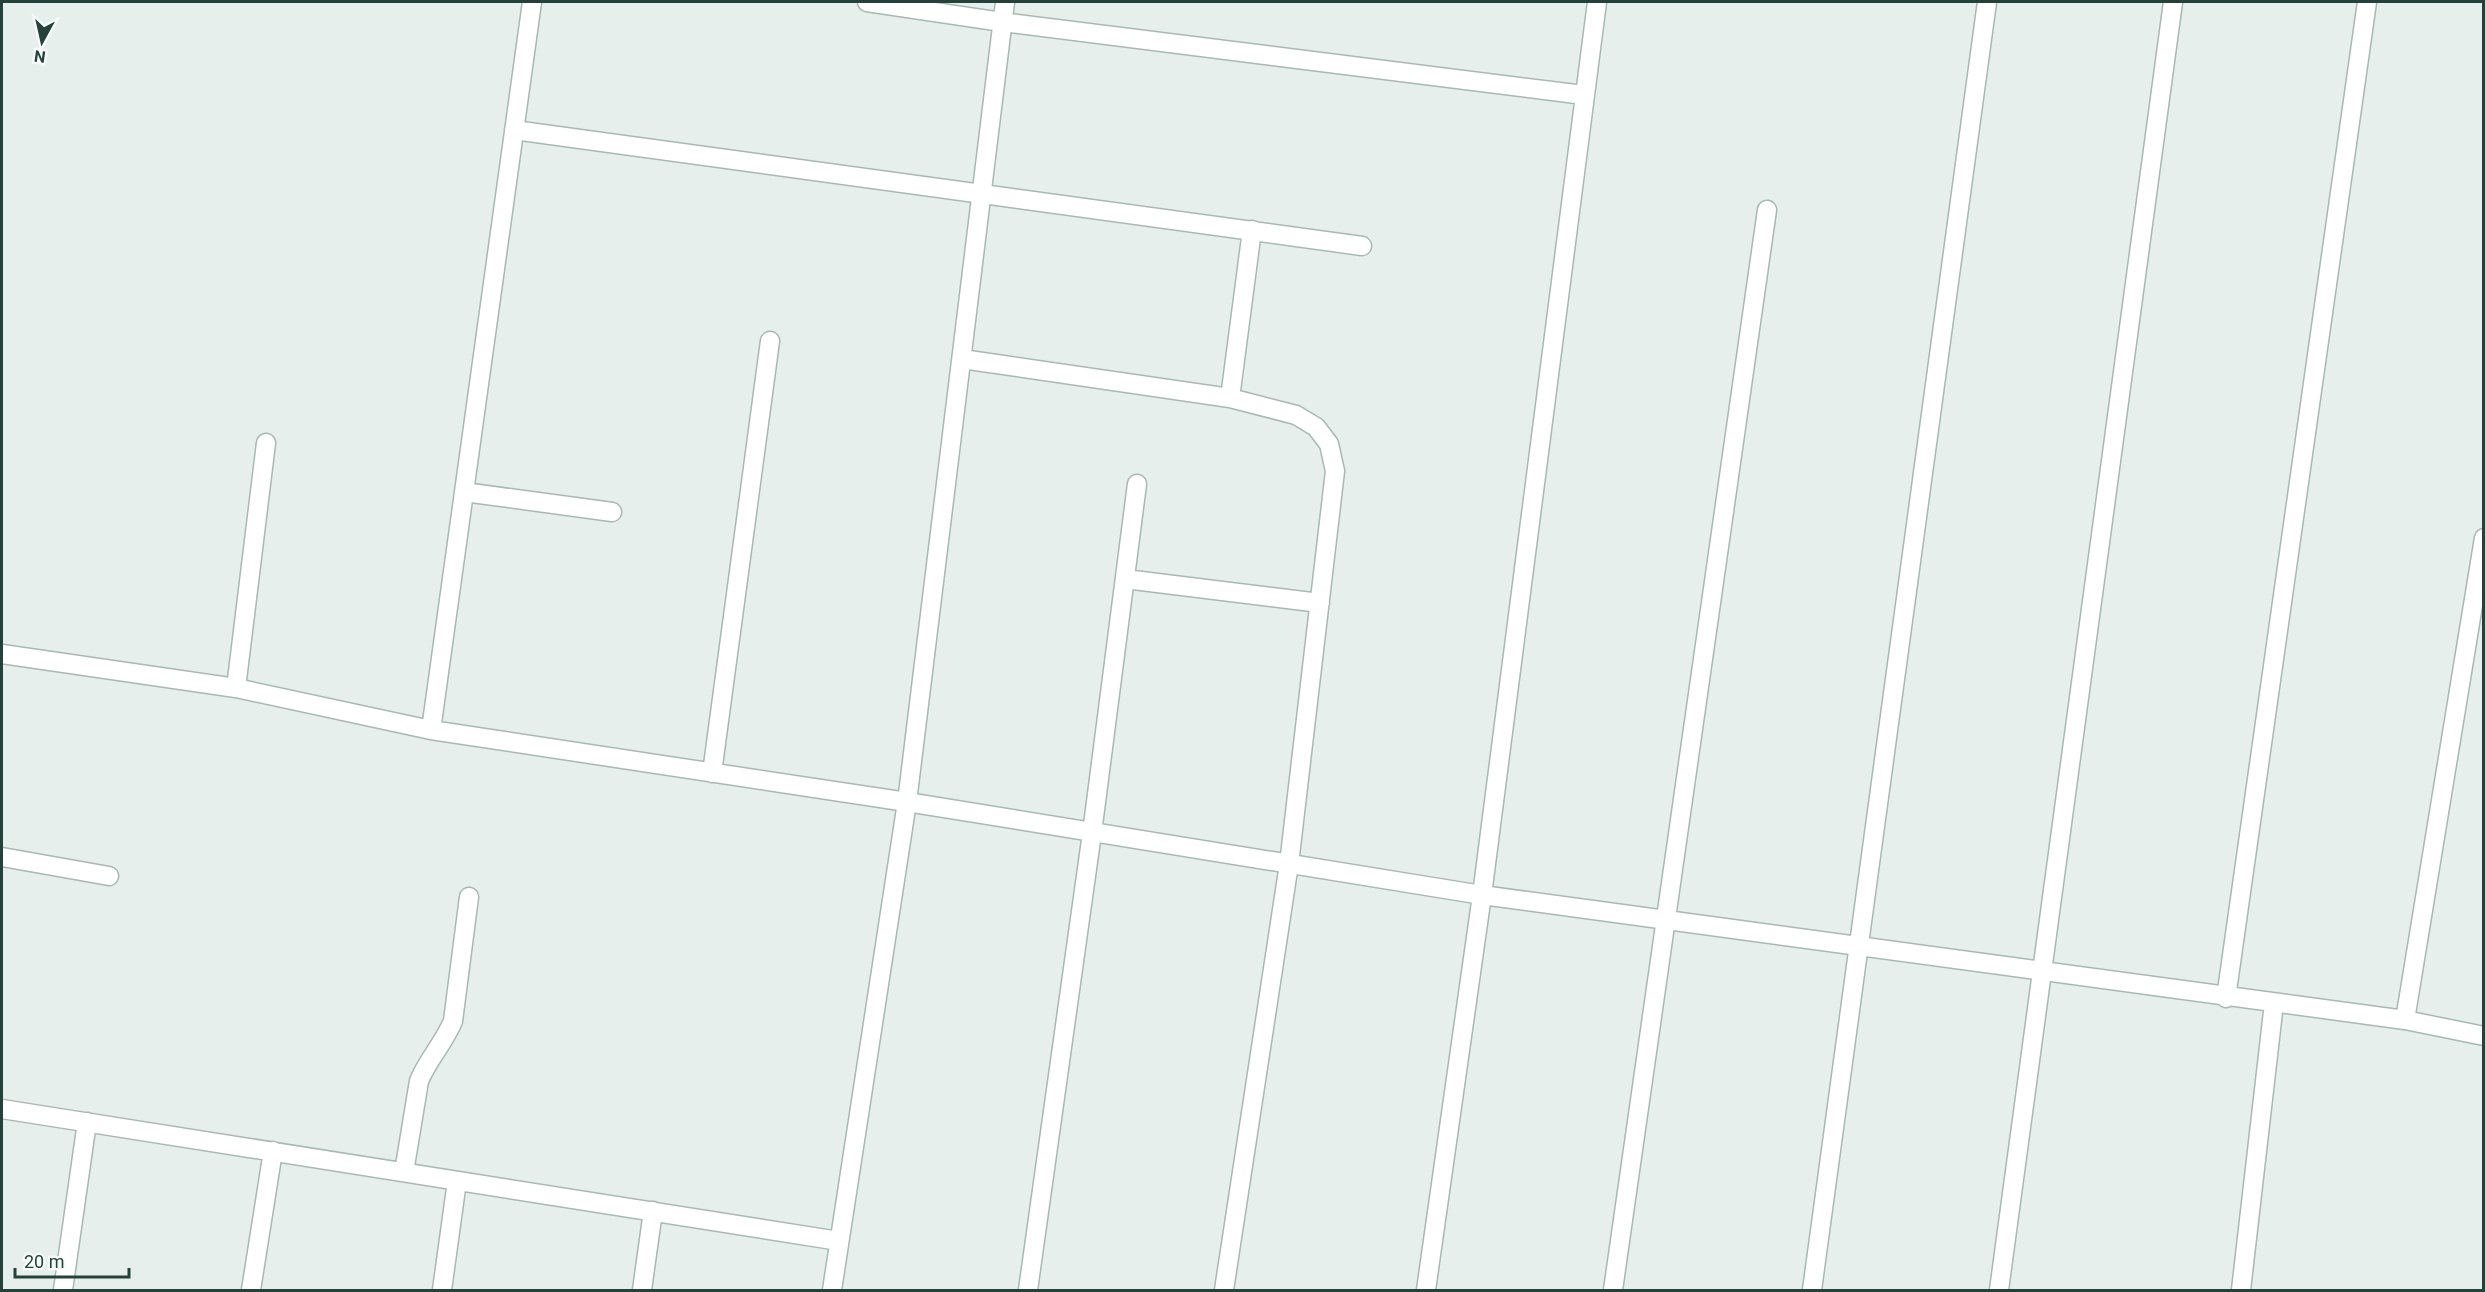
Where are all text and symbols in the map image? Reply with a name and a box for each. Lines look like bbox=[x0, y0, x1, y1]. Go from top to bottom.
north arrow bbox=[12, 12, 72, 72]
text: N bbox=[33, 46, 47, 67]
scale bar bbox=[15, 1241, 129, 1279]
text: 20 m bbox=[24, 1251, 64, 1272]

